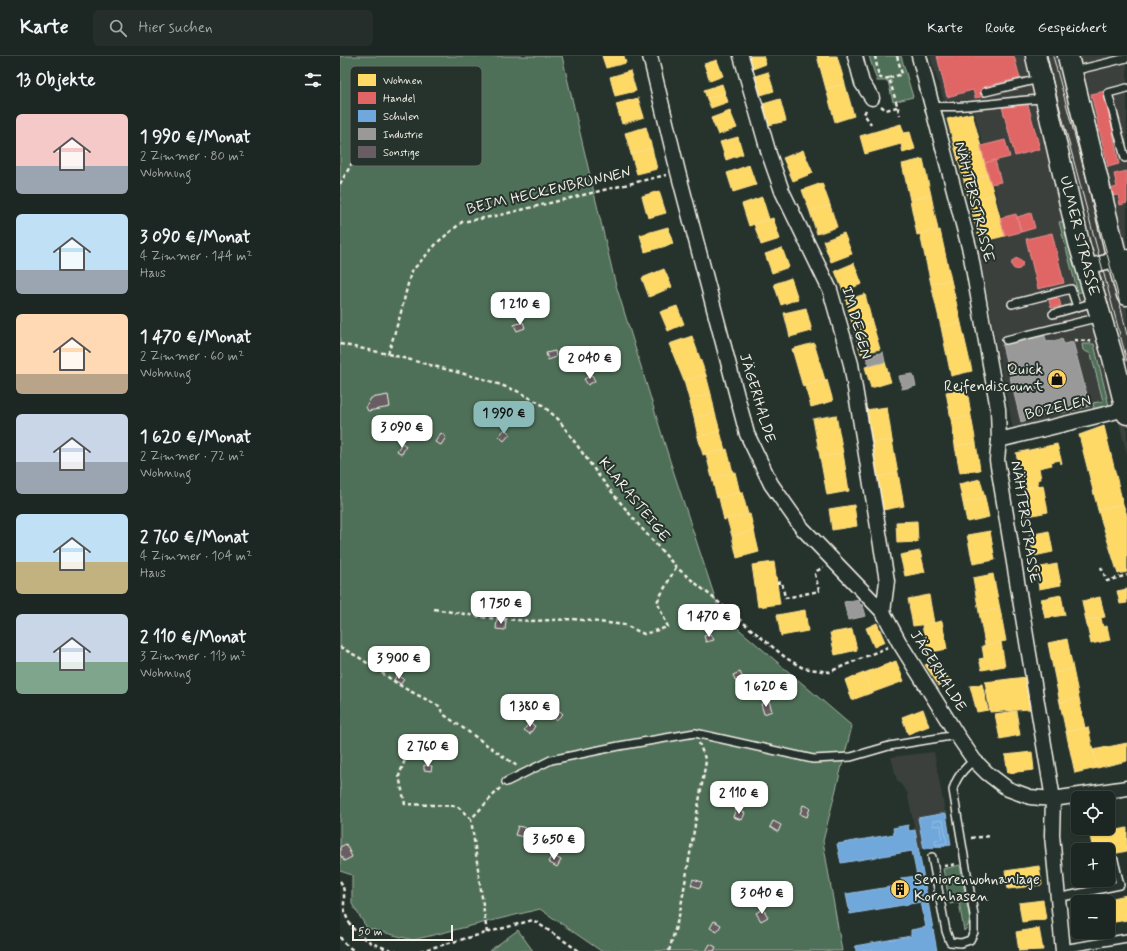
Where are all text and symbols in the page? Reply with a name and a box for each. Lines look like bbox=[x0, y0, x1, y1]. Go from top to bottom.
search box bbox=[93, 10, 373, 46]
text: Karte bbox=[20, 15, 69, 40]
icon: search bbox=[107, 17, 129, 39]
text: Hier suchen bbox=[139, 18, 213, 38]
text: Karte bbox=[927, 19, 963, 37]
text: Route bbox=[985, 19, 1016, 37]
text: Gespeichert bbox=[1038, 19, 1107, 37]
legend bbox=[350, 66, 482, 166]
text: 13 Objekte bbox=[16, 69, 96, 91]
icon: filters bbox=[302, 69, 324, 91]
text: Wohnen bbox=[383, 74, 422, 88]
text: Handel bbox=[383, 92, 416, 106]
text: Schulen bbox=[383, 110, 419, 124]
text: 1 990 €/Monat bbox=[140, 126, 251, 148]
text: Industrie bbox=[383, 128, 423, 142]
icon: home bbox=[48, 130, 96, 178]
street label: NÄHTERSTRASSE bbox=[949, 140, 999, 265]
text: Sonstige bbox=[383, 146, 420, 160]
text: 2 Zimmer · 80 m² bbox=[140, 148, 245, 165]
street label: BEIM HECKENBRUNNEN bbox=[465, 162, 633, 220]
text: Wohnung bbox=[140, 165, 191, 182]
street label: ULMER STRASSE bbox=[1054, 174, 1104, 298]
text: 3 090 €/Monat bbox=[140, 226, 251, 248]
icon: home bbox=[48, 230, 96, 278]
text: 4 Zimmer · 144 m² bbox=[140, 248, 252, 265]
text: Haus bbox=[140, 265, 166, 282]
street label: IM DEGEN bbox=[836, 284, 876, 362]
pin: 1 210 € bbox=[483, 292, 557, 326]
text: 1 210 € bbox=[500, 296, 540, 313]
text: 1 470 €/Monat bbox=[140, 326, 252, 348]
icon: home bbox=[48, 330, 96, 378]
pin: 2 040 € bbox=[553, 346, 627, 380]
text: 2 Zimmer · 60 m² bbox=[140, 348, 244, 365]
text: 2 040 € bbox=[568, 350, 612, 367]
street label: JÄGERHALDE bbox=[734, 351, 780, 446]
place label: Quick Reifendiscount bbox=[944, 360, 1043, 397]
text: Wohnung bbox=[140, 365, 191, 382]
shop icon: Quick Reifendiscount bbox=[1046, 368, 1068, 390]
street label: BOZELEN bbox=[1023, 391, 1093, 425]
pin: 1 990 € bbox=[467, 401, 541, 435]
text: 1 990 € bbox=[482, 405, 526, 422]
pin: 3 090 € bbox=[365, 415, 439, 449]
text: 3 090 € bbox=[381, 419, 423, 436]
text: 1 620 €/Monat bbox=[140, 426, 251, 448]
icon: home bbox=[48, 430, 96, 478]
text: 2 Zimmer · 72 m² bbox=[140, 448, 245, 465]
street label: KLARASTEIGE bbox=[594, 453, 675, 547]
street label: NÄHTERSTRASSE bbox=[1005, 459, 1045, 585]
text: Wohnung bbox=[140, 465, 191, 482]
text: 2 760 €/Monat bbox=[140, 526, 249, 548]
icon: home bbox=[48, 530, 96, 578]
text: 4 Zimmer · 104 m² bbox=[140, 548, 252, 565]
text: Haus bbox=[140, 565, 166, 582]
pin: 1 750 € bbox=[464, 591, 538, 625]
text: 1 750 € bbox=[480, 595, 522, 612]
pin: 1 470 € bbox=[672, 604, 746, 638]
text: 1 470 € bbox=[687, 608, 731, 625]
text: 2 110 €/Monat bbox=[140, 626, 246, 648]
street label: JÄGERHALDE bbox=[905, 626, 971, 716]
icon: home bbox=[48, 630, 96, 678]
pin: 3 900 € bbox=[362, 646, 436, 680]
text: 3 Zimmer · 113 m² bbox=[140, 648, 246, 665]
text: 3 900 € bbox=[377, 650, 421, 667]
text: Wohnung bbox=[140, 665, 191, 682]
pin: 1 620 € bbox=[729, 674, 803, 708]
text: 1 620 € bbox=[744, 678, 788, 695]
pin: 1 380 € bbox=[493, 694, 567, 728]
text: 1 380 € bbox=[509, 698, 551, 715]
pin: 2 760 € bbox=[391, 734, 465, 768]
text: 2 760 € bbox=[407, 738, 449, 755]
pin: 2 110 € bbox=[702, 781, 776, 815]
text: 2 110 € bbox=[719, 785, 759, 802]
map controls bbox=[1071, 791, 1115, 939]
button: locate bbox=[1071, 791, 1115, 835]
pin: 3 650 € bbox=[517, 827, 591, 861]
text: 3 650 € bbox=[532, 831, 576, 848]
button: + bbox=[1071, 843, 1115, 887]
place label: Seniorenwohnanlage Kornhasen bbox=[914, 870, 1040, 907]
building icon: Seniorenwohnanlage Kornhasen bbox=[889, 878, 911, 900]
pin: 3 040 € bbox=[725, 881, 799, 915]
text: 3 040 € bbox=[740, 885, 784, 902]
button: − bbox=[1071, 895, 1115, 939]
scale bar bbox=[352, 923, 453, 942]
text: 50 m bbox=[358, 925, 383, 939]

